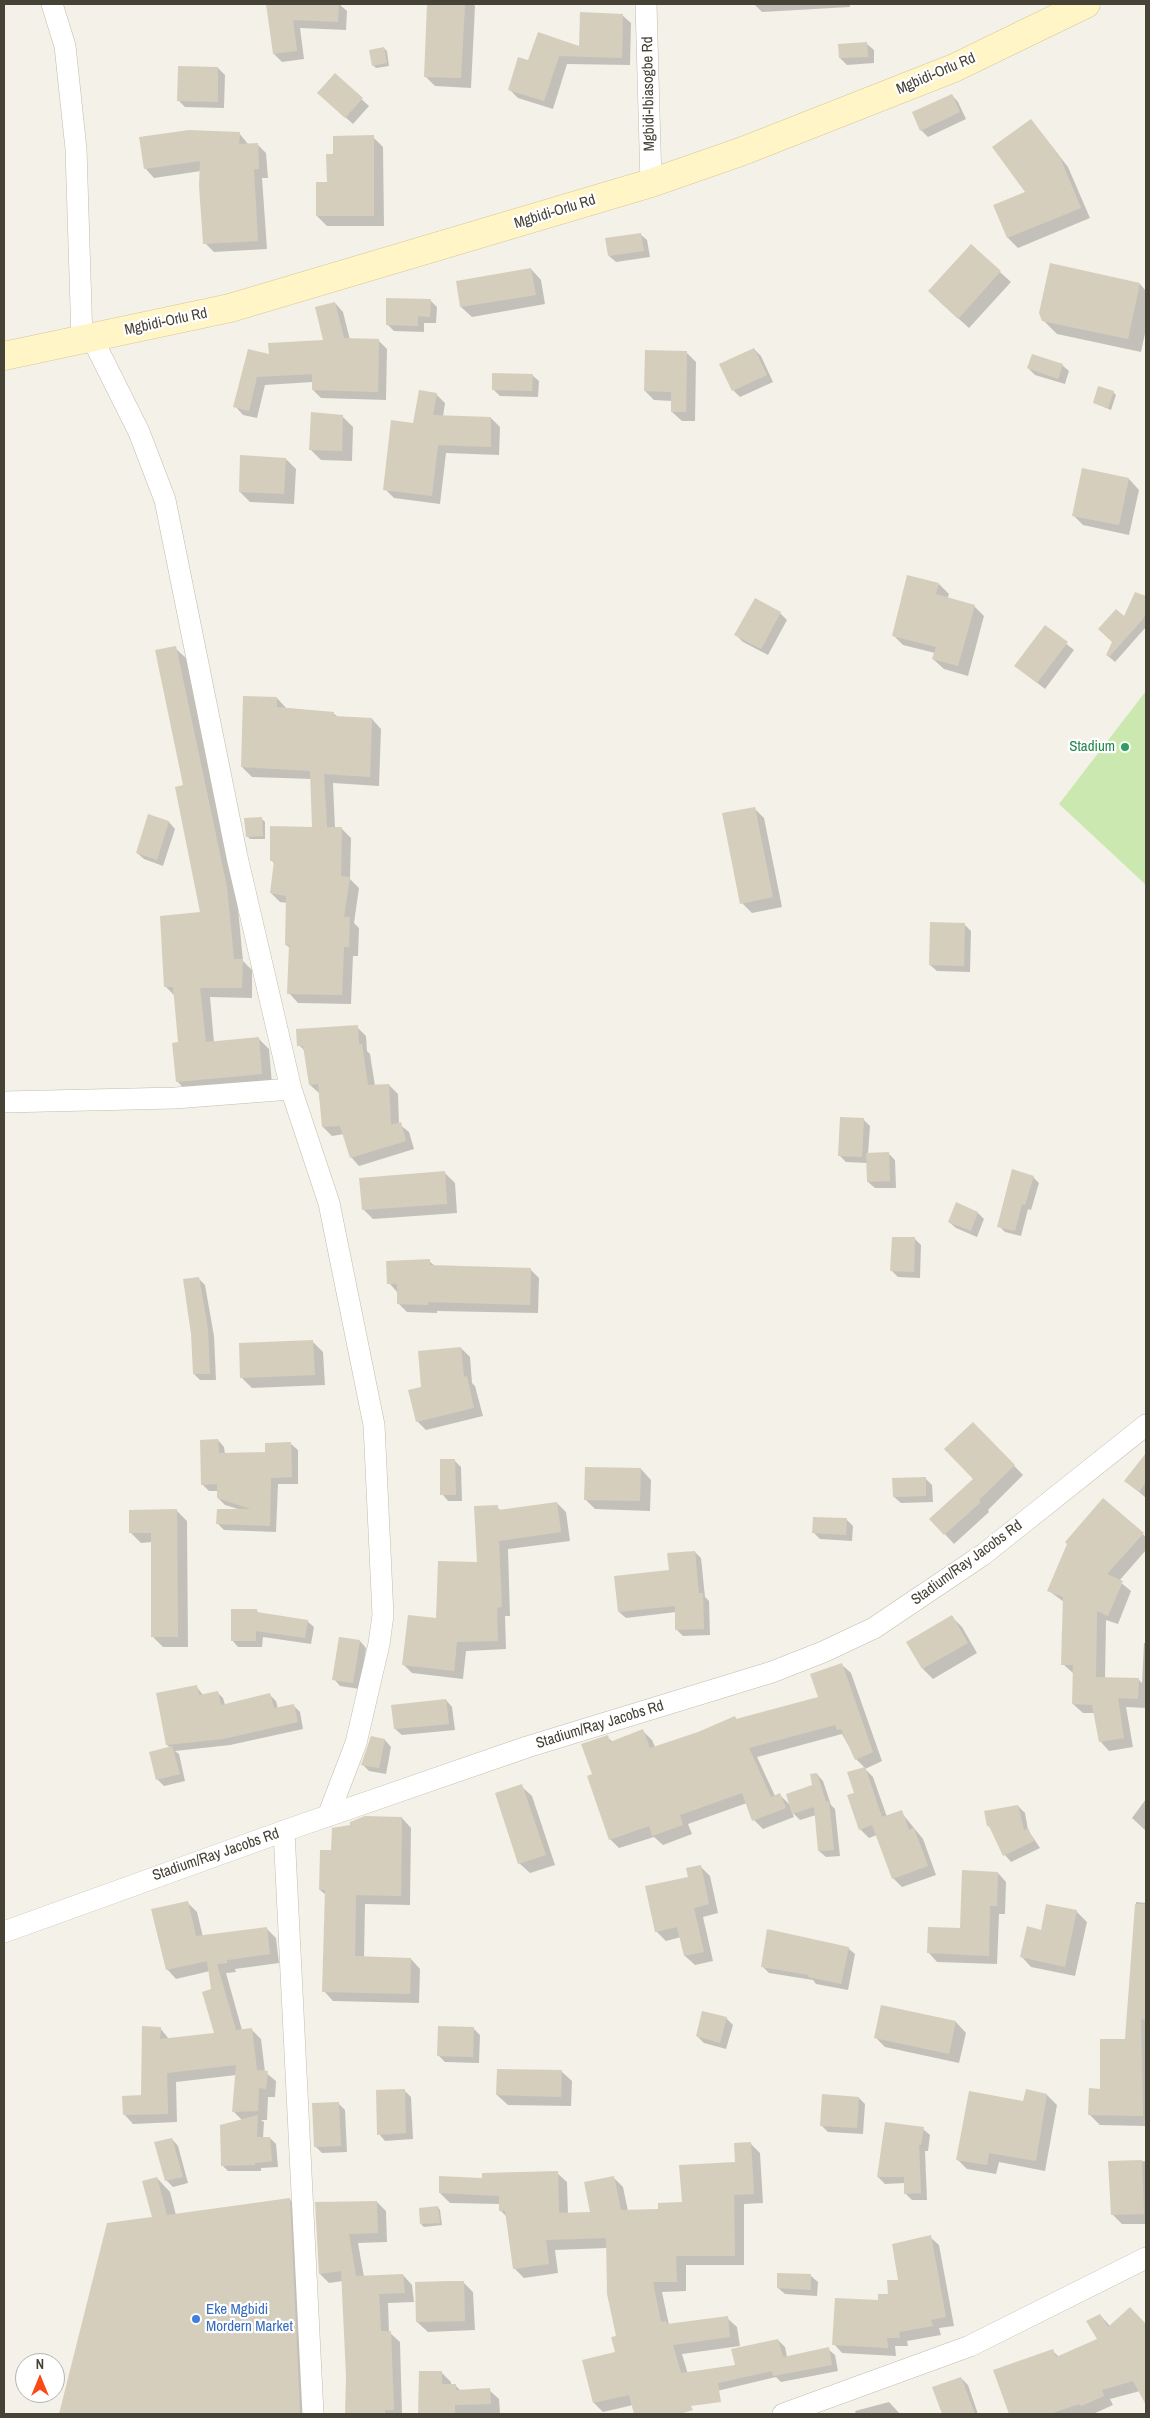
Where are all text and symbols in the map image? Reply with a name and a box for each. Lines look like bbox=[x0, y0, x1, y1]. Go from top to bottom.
street label: Mgbidi-Ibiasogbe Rd bbox=[639, 36, 659, 152]
street label: Mgbidi-Orlu Rd bbox=[894, 49, 978, 99]
street label: Mgbidi-Orlu Rd bbox=[512, 191, 598, 233]
street label: Mgbidi-Orlu Rd bbox=[123, 304, 209, 340]
place label: Stadium bbox=[1069, 738, 1115, 756]
marker: Stadium bbox=[1119, 741, 1131, 753]
street label: Stadium/Ray Jacobs Rd bbox=[908, 1517, 1026, 1609]
street label: Stadium/Ray Jacobs Rd bbox=[534, 1697, 666, 1753]
street label: Stadium/Ray Jacobs Rd bbox=[150, 1825, 282, 1885]
place label: Eke Mgbidi Mordern Market bbox=[206, 2301, 293, 2336]
marker: Eke Mgbidi Mordern Market bbox=[190, 2313, 202, 2325]
north arrow bbox=[15, 2353, 65, 2403]
text: N bbox=[36, 2355, 44, 2373]

